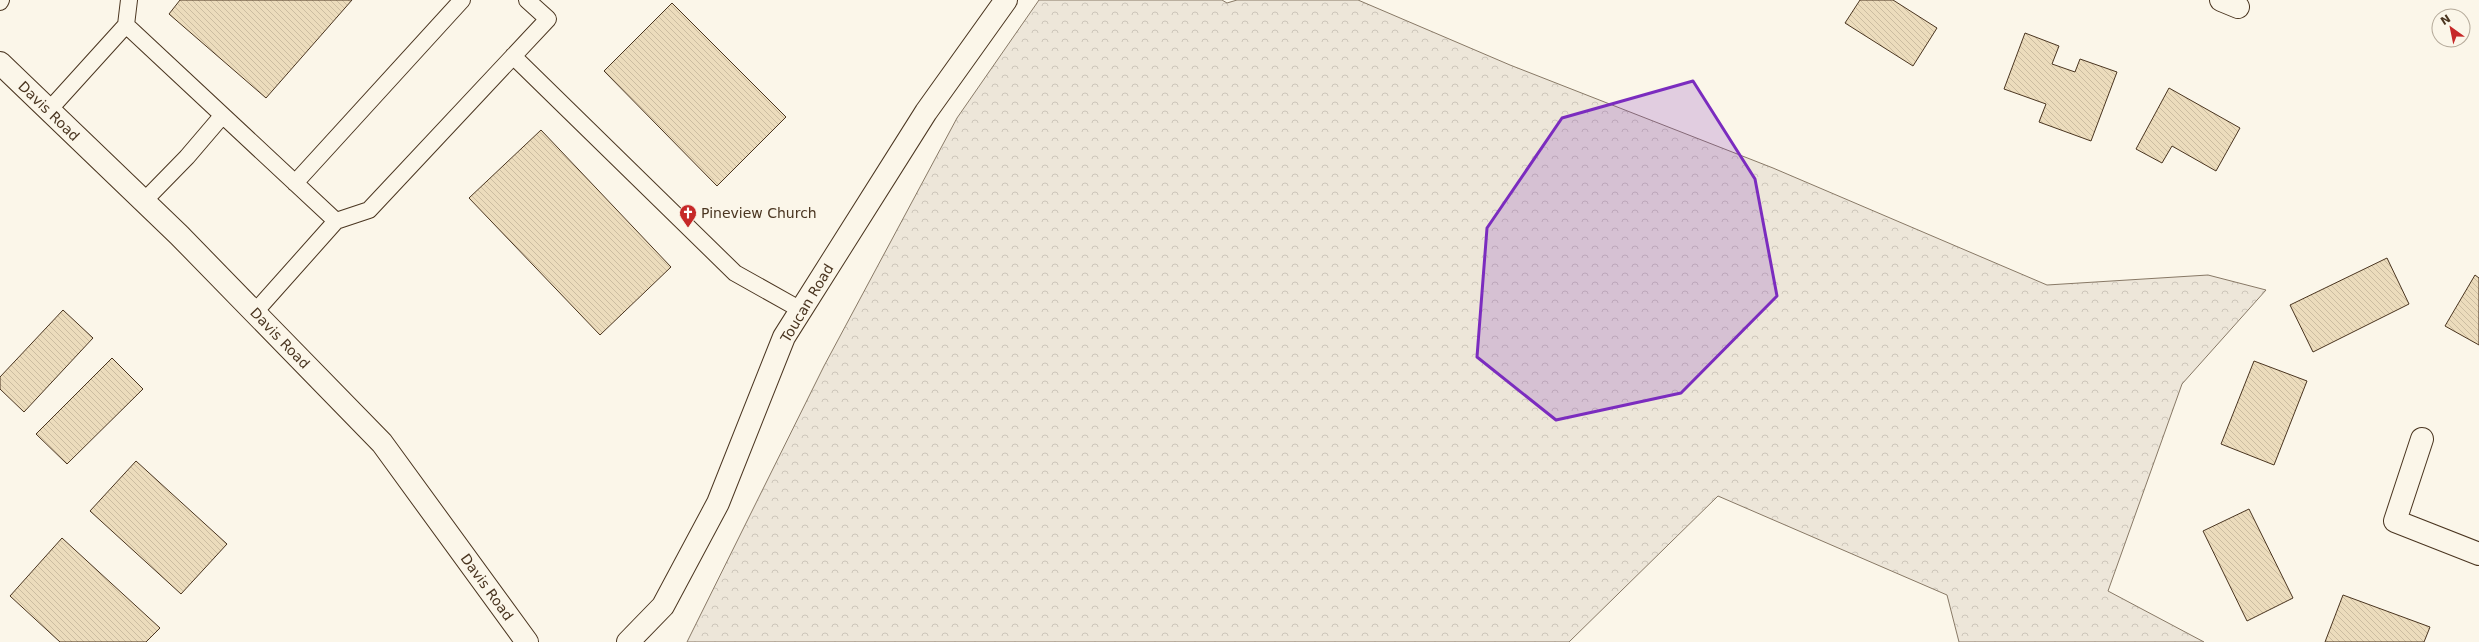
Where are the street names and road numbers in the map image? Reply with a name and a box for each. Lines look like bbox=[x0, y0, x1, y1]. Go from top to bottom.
street label: Davis Road bbox=[15, 78, 83, 144]
street label: Toucan Road bbox=[777, 261, 837, 346]
street label: Davis Road bbox=[247, 304, 313, 372]
street label: Davis Road bbox=[457, 551, 517, 623]

